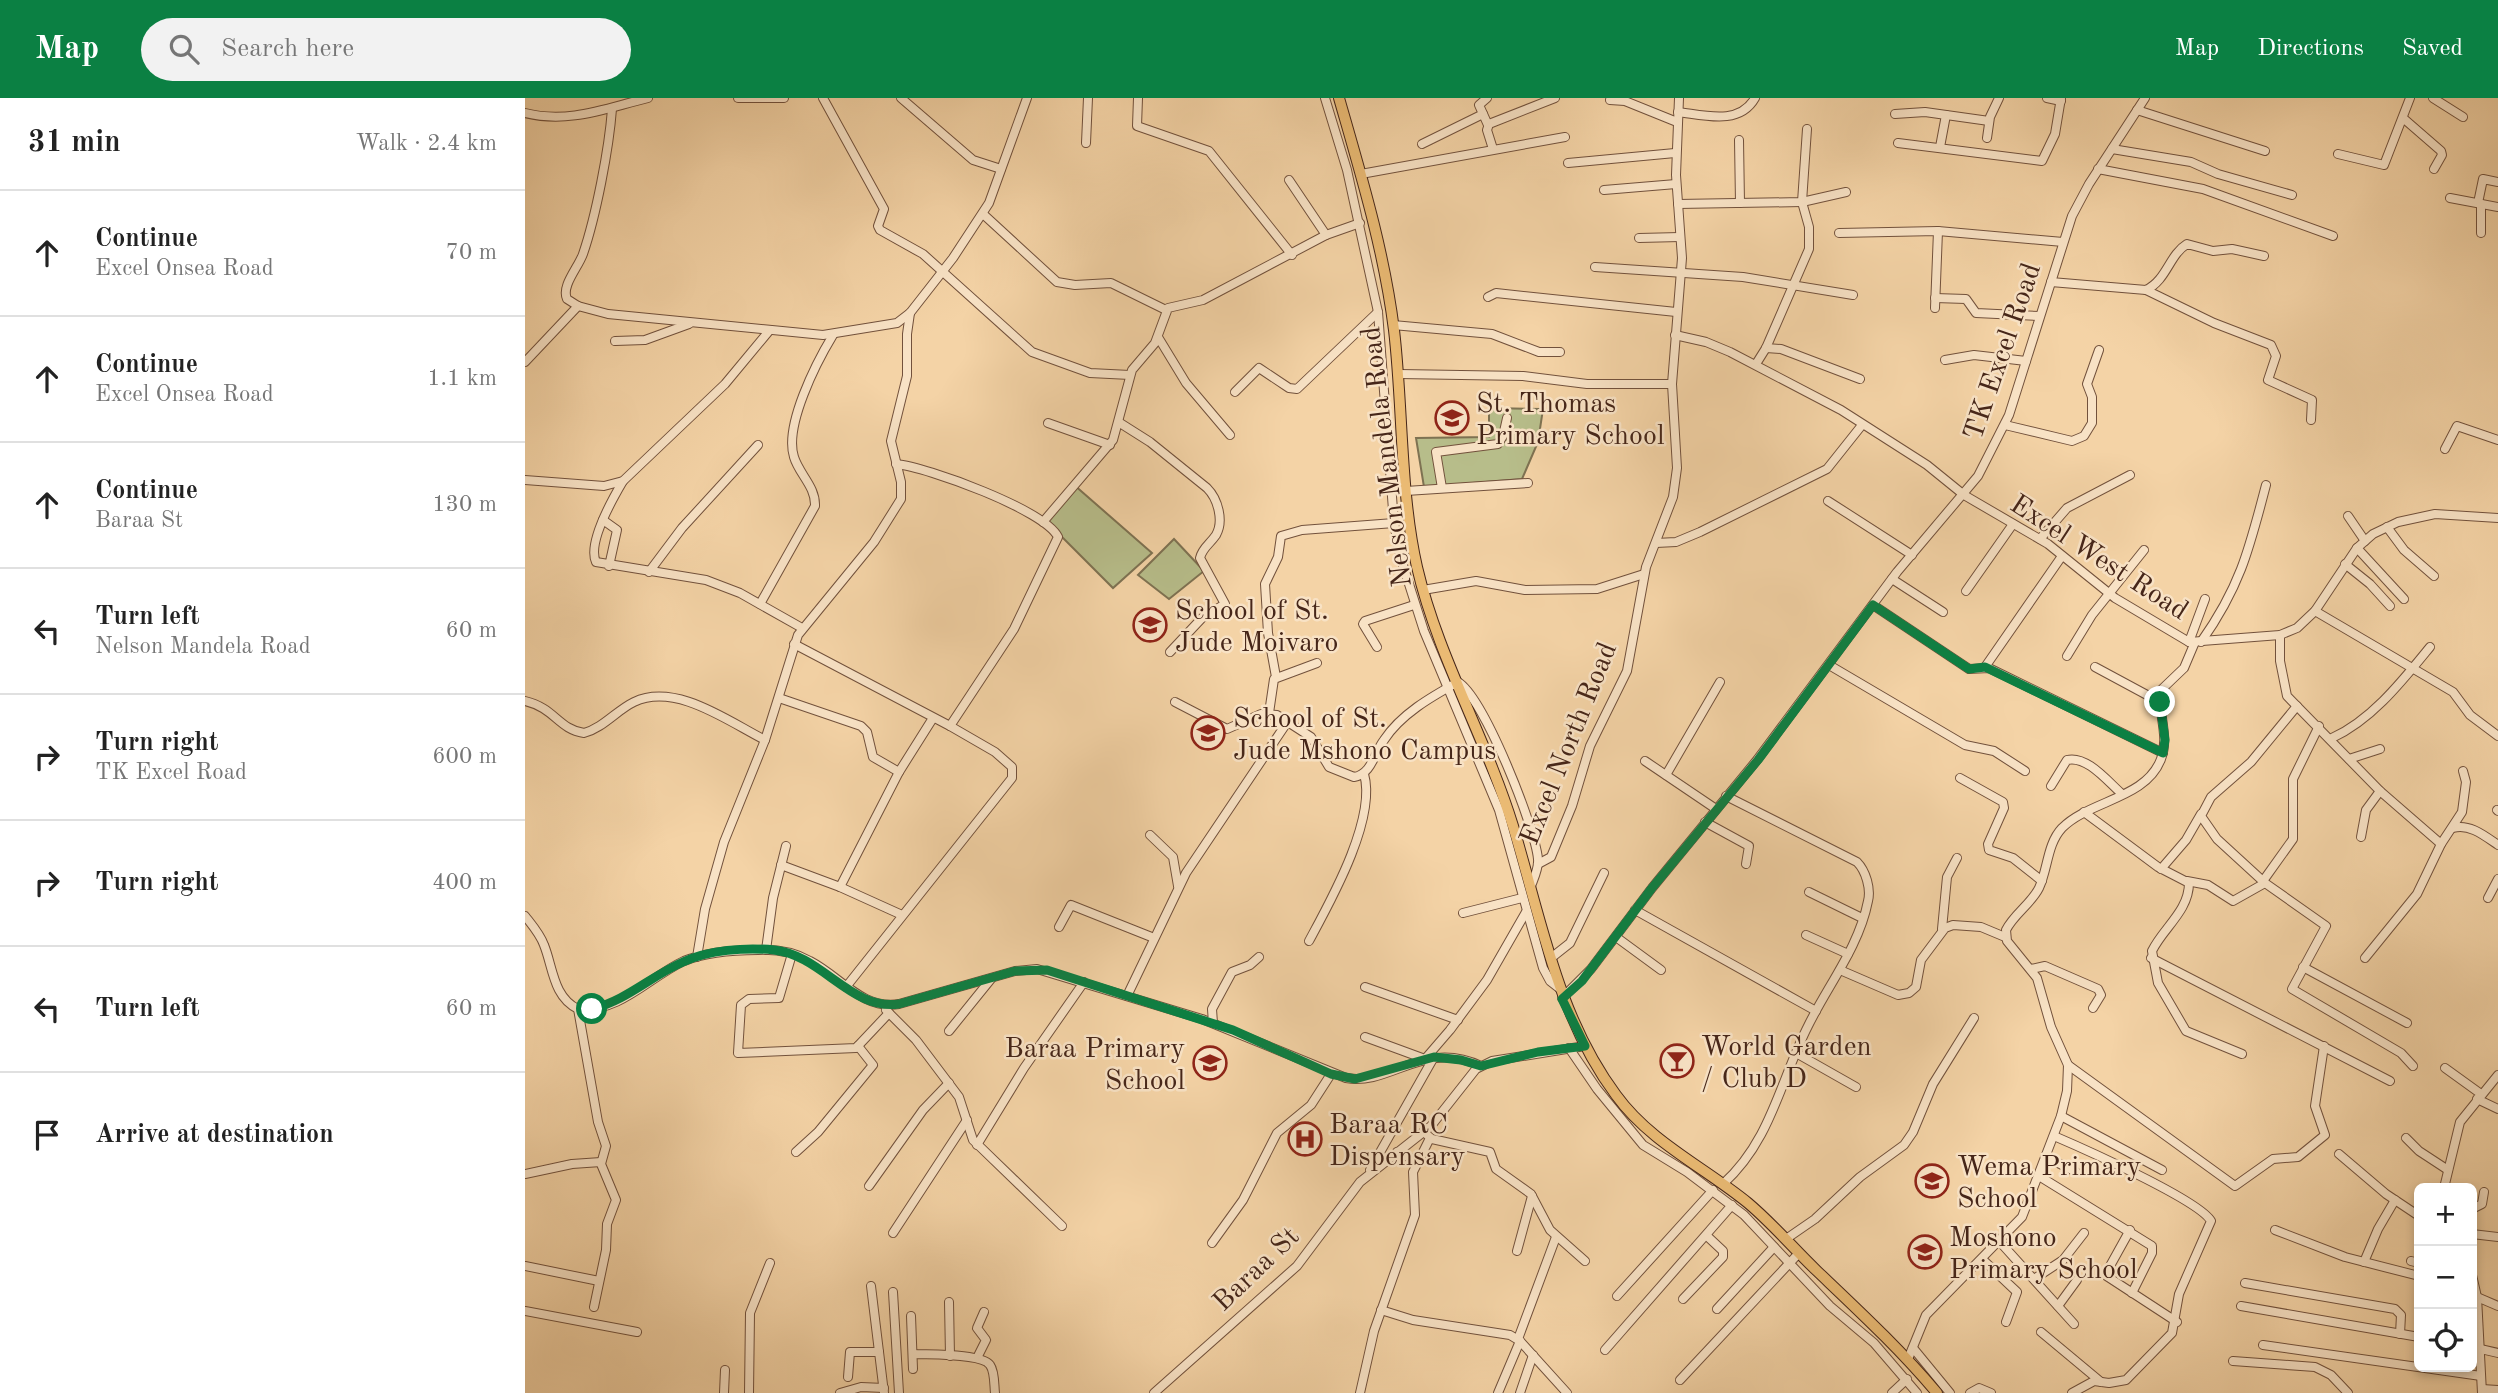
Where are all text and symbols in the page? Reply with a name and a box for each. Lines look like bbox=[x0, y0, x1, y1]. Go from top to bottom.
search box bbox=[141, 18, 631, 81]
icon: search bbox=[165, 30, 203, 68]
text: Map bbox=[35, 33, 99, 66]
text: Search here bbox=[221, 36, 354, 62]
text: Map bbox=[2175, 37, 2219, 61]
text: Directions bbox=[2257, 37, 2364, 61]
text: Saved bbox=[2402, 37, 2463, 61]
text: 31 min bbox=[28, 128, 121, 158]
text: Walk · 2.4 km bbox=[356, 132, 497, 155]
text: Continue bbox=[95, 226, 198, 252]
icon: ahead bbox=[28, 234, 66, 272]
text: 70 m bbox=[446, 241, 497, 264]
text: Excel Onsea Road bbox=[95, 257, 274, 280]
street label: TK Excel Road bbox=[1960, 260, 2047, 444]
street label: Nelson Mandela Road bbox=[1358, 325, 1418, 589]
text: Continue bbox=[95, 352, 198, 378]
icon: ahead bbox=[28, 360, 66, 398]
text: 1.1 km bbox=[427, 367, 497, 390]
text: Excel Onsea Road bbox=[95, 383, 274, 406]
place label: St. Thomas Primary School bbox=[1476, 391, 1664, 451]
school or university icon: St. Thomas Primary School bbox=[1433, 399, 1471, 437]
text: Continue bbox=[95, 478, 198, 504]
icon: ahead bbox=[28, 486, 66, 524]
street label: Excel West Road bbox=[2004, 491, 2192, 626]
text: 130 m bbox=[432, 493, 497, 516]
text: Baraa St bbox=[95, 509, 183, 532]
place label: School of St. Jude Moivaro bbox=[1175, 598, 1338, 658]
text: Turn left bbox=[95, 604, 200, 630]
school or university icon: School of St. Jude Moivaro bbox=[1131, 606, 1169, 644]
icon: left bbox=[28, 612, 66, 650]
text: 60 m bbox=[446, 619, 497, 642]
text: Nelson Mandela Road bbox=[95, 635, 311, 658]
street label: Excel North Road bbox=[1516, 639, 1623, 849]
route end bbox=[2144, 686, 2175, 717]
place label: School of St. Jude Mshono Campus bbox=[1233, 706, 1496, 766]
school or university icon: School of St. Jude Mshono Campus bbox=[1189, 714, 1227, 752]
text: Turn right bbox=[95, 730, 218, 756]
icon: right bbox=[28, 738, 66, 776]
text: 600 m bbox=[432, 745, 497, 768]
text: TK Excel Road bbox=[95, 761, 247, 784]
icon: right bbox=[28, 864, 66, 902]
text: Turn right bbox=[95, 870, 218, 896]
text: 400 m bbox=[432, 871, 497, 894]
icon: left bbox=[28, 990, 66, 1028]
route start bbox=[576, 993, 607, 1024]
text: Turn left bbox=[95, 996, 200, 1022]
text: 60 m bbox=[446, 997, 497, 1020]
place label: World Garden / Club D bbox=[1701, 1034, 1872, 1094]
place label: Baraa Primary School bbox=[1004, 1036, 1185, 1096]
bar icon: World Garden / Club D bbox=[1658, 1042, 1696, 1080]
school or university icon: Baraa Primary School bbox=[1191, 1044, 1229, 1082]
place label: Baraa RC Dispensary bbox=[1329, 1112, 1466, 1172]
icon: arrive bbox=[28, 1116, 66, 1154]
hospital icon: Baraa RC Dispensary bbox=[1286, 1120, 1324, 1158]
text: Arrive at destination bbox=[95, 1122, 334, 1148]
place label: Wema Primary School bbox=[1957, 1154, 2142, 1214]
school or university icon: Wema Primary School bbox=[1913, 1162, 1951, 1200]
map controls bbox=[2414, 1183, 2477, 1372]
button: + bbox=[2414, 1183, 2477, 1246]
street label: Baraa St bbox=[1209, 1223, 1305, 1317]
place label: Moshono Primary School bbox=[1949, 1225, 2137, 1285]
school or university icon: Moshono Primary School bbox=[1906, 1233, 1944, 1271]
button: − bbox=[2414, 1246, 2477, 1309]
button: locate bbox=[2414, 1309, 2477, 1372]

